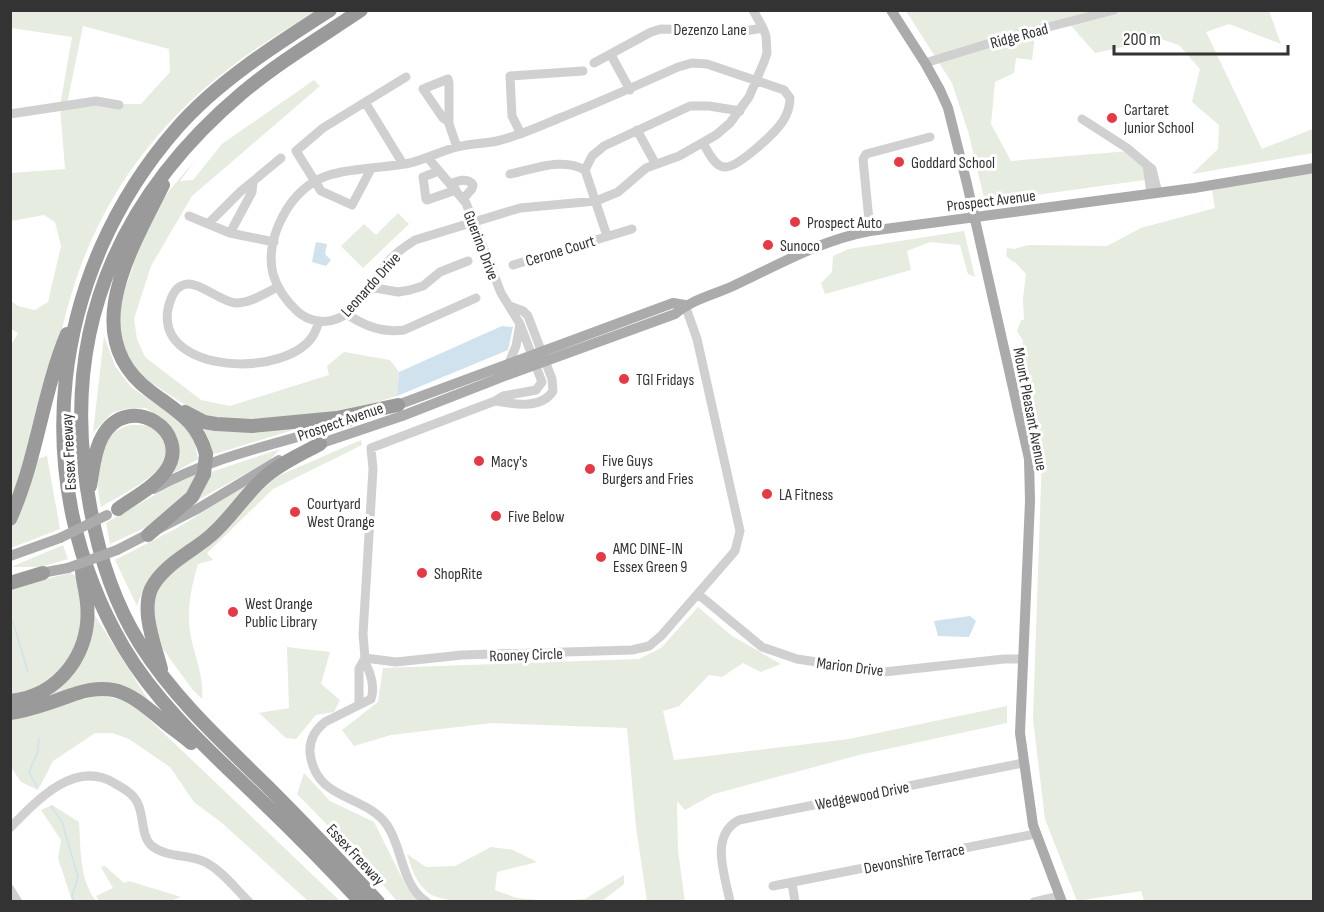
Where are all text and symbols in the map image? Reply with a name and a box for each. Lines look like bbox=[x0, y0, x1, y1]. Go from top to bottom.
scale bar bbox=[1114, 18, 1288, 56]
street label: Ridge Road bbox=[988, 20, 1050, 53]
street label: Dezenzo Lane bbox=[673, 21, 747, 40]
text: 200 m bbox=[1123, 29, 1161, 50]
place label: Cartaret Junior School bbox=[1123, 101, 1194, 138]
marker: Cartaret Junior School bbox=[1105, 111, 1119, 125]
place label: Goddard School bbox=[911, 154, 995, 173]
marker: Goddard School bbox=[892, 155, 906, 169]
street label: Prospect Avenue bbox=[946, 187, 1037, 216]
street label: Guerino Drive bbox=[459, 208, 502, 283]
place label: Prospect Auto bbox=[807, 214, 882, 233]
marker: Prospect Auto bbox=[788, 215, 802, 229]
street label: Cerone Court bbox=[523, 232, 597, 271]
place label: Sunoco bbox=[780, 237, 820, 256]
marker: Sunoco bbox=[761, 238, 775, 252]
street label: Leonardo Drive bbox=[337, 249, 405, 321]
street label: Mount Pleasant Avenue bbox=[1008, 346, 1051, 472]
place label: TGI Fridays bbox=[636, 371, 695, 390]
marker: TGI Fridays bbox=[617, 372, 631, 386]
street label: Prospect Avenue bbox=[295, 399, 386, 446]
street label: Essex Freeway bbox=[58, 413, 81, 491]
place label: Five Guys Burgers and Fries bbox=[602, 452, 694, 489]
place label: Macy's bbox=[491, 453, 528, 472]
marker: Macy's bbox=[472, 454, 486, 468]
marker: Five Guys Burgers and Fries bbox=[583, 462, 597, 476]
place label: LA Fitness bbox=[779, 486, 833, 505]
marker: LA Fitness bbox=[760, 487, 774, 501]
place label: Courtyard West Orange bbox=[307, 495, 375, 532]
marker: Courtyard West Orange bbox=[288, 505, 302, 519]
place label: Five Below bbox=[508, 508, 564, 527]
marker: Five Below bbox=[489, 509, 503, 523]
place label: AMC DINE-IN Essex Green 9 bbox=[612, 540, 687, 577]
marker: AMC DINE-IN Essex Green 9 bbox=[594, 550, 608, 564]
place label: ShopRite bbox=[434, 565, 483, 584]
marker: ShopRite bbox=[415, 566, 429, 580]
place label: West Orange Public Library bbox=[245, 595, 317, 632]
marker: West Orange Public Library bbox=[226, 605, 240, 619]
street label: Rooney Circle bbox=[489, 645, 563, 666]
street label: Marion Drive bbox=[815, 654, 884, 681]
street label: Wedgewood Drive bbox=[814, 778, 911, 815]
street label: Essex Freeway bbox=[322, 820, 388, 890]
street label: Devonshire Terrace bbox=[862, 840, 966, 879]

